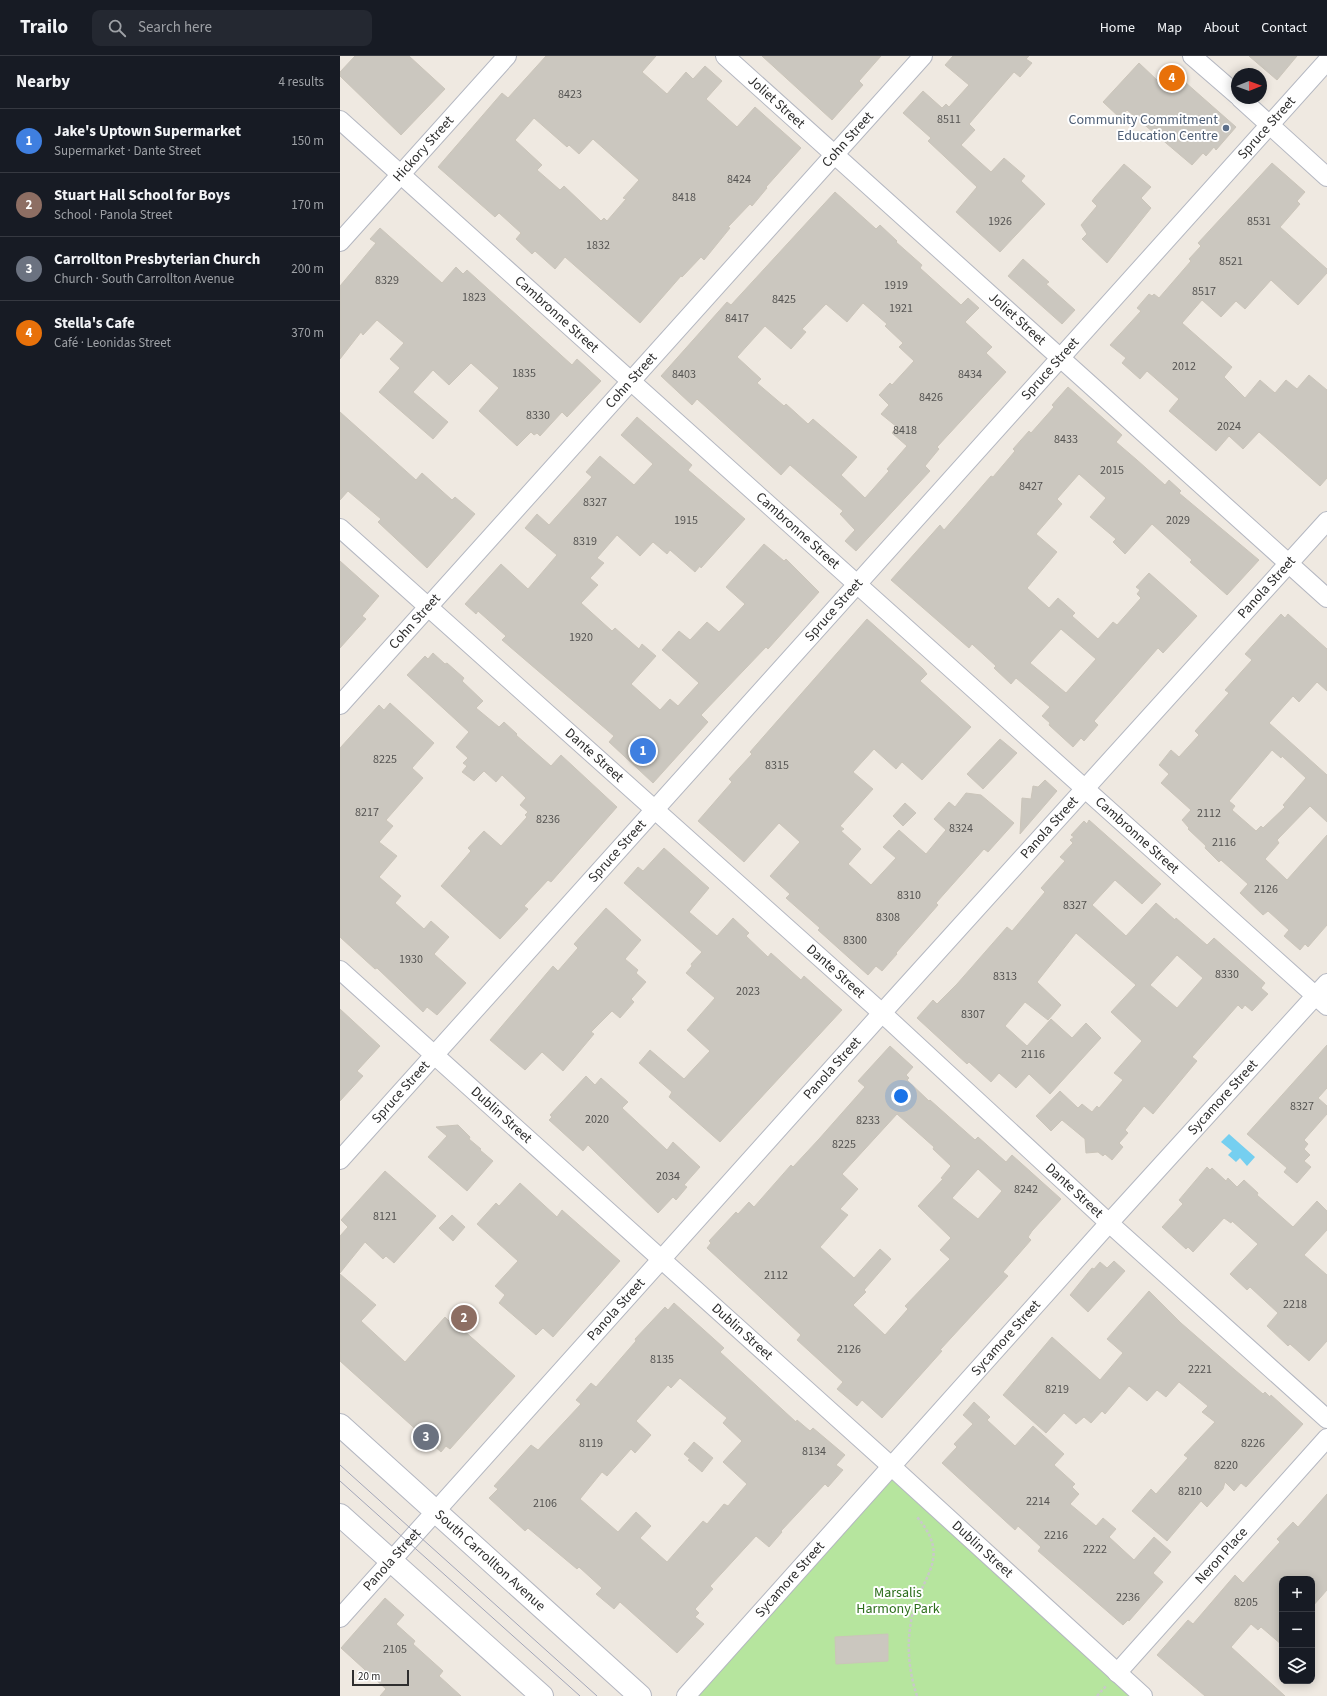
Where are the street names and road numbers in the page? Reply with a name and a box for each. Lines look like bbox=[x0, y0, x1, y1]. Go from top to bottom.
street label: Joliet Street bbox=[743, 71, 809, 133]
street label: Spruce Street bbox=[1233, 92, 1301, 164]
street label: Cohn Street bbox=[817, 107, 878, 172]
street label: Hickory Street bbox=[388, 111, 459, 187]
street label: Cambronne Street bbox=[510, 271, 603, 358]
street label: Joliet Street bbox=[984, 288, 1050, 350]
street label: Spruce Street bbox=[1017, 333, 1084, 405]
street label: Cohn Street bbox=[601, 348, 662, 413]
street label: Cambronne Street bbox=[751, 488, 844, 574]
street label: Panola Street bbox=[1233, 552, 1301, 623]
street label: Spruce Street bbox=[800, 574, 868, 646]
street label: Cohn Street bbox=[384, 589, 445, 654]
street label: Dante Street bbox=[560, 724, 628, 787]
street label: Panola Street bbox=[1016, 792, 1083, 864]
street label: Cambronne Street bbox=[1091, 792, 1184, 879]
street label: Spruce Street bbox=[584, 815, 651, 887]
street label: Dante Street bbox=[802, 940, 870, 1003]
street label: Panola Street bbox=[799, 1032, 866, 1104]
street label: Sycamore Street bbox=[1183, 1055, 1263, 1140]
street label: Spruce Street bbox=[367, 1056, 435, 1128]
street label: Dublin Street bbox=[466, 1082, 537, 1148]
street label: Dante Street bbox=[1041, 1159, 1108, 1223]
street label: Panola Street bbox=[583, 1274, 650, 1345]
street label: Sycamore Street bbox=[966, 1296, 1046, 1381]
street label: Dublin Street bbox=[707, 1299, 777, 1365]
street label: South Carrollton Avenue bbox=[430, 1505, 550, 1616]
street label: Dublin Street bbox=[947, 1516, 1018, 1583]
street label: Neron Place bbox=[1191, 1523, 1253, 1589]
street label: Panola Street bbox=[359, 1524, 426, 1596]
street label: Sycamore Street bbox=[751, 1537, 830, 1622]

